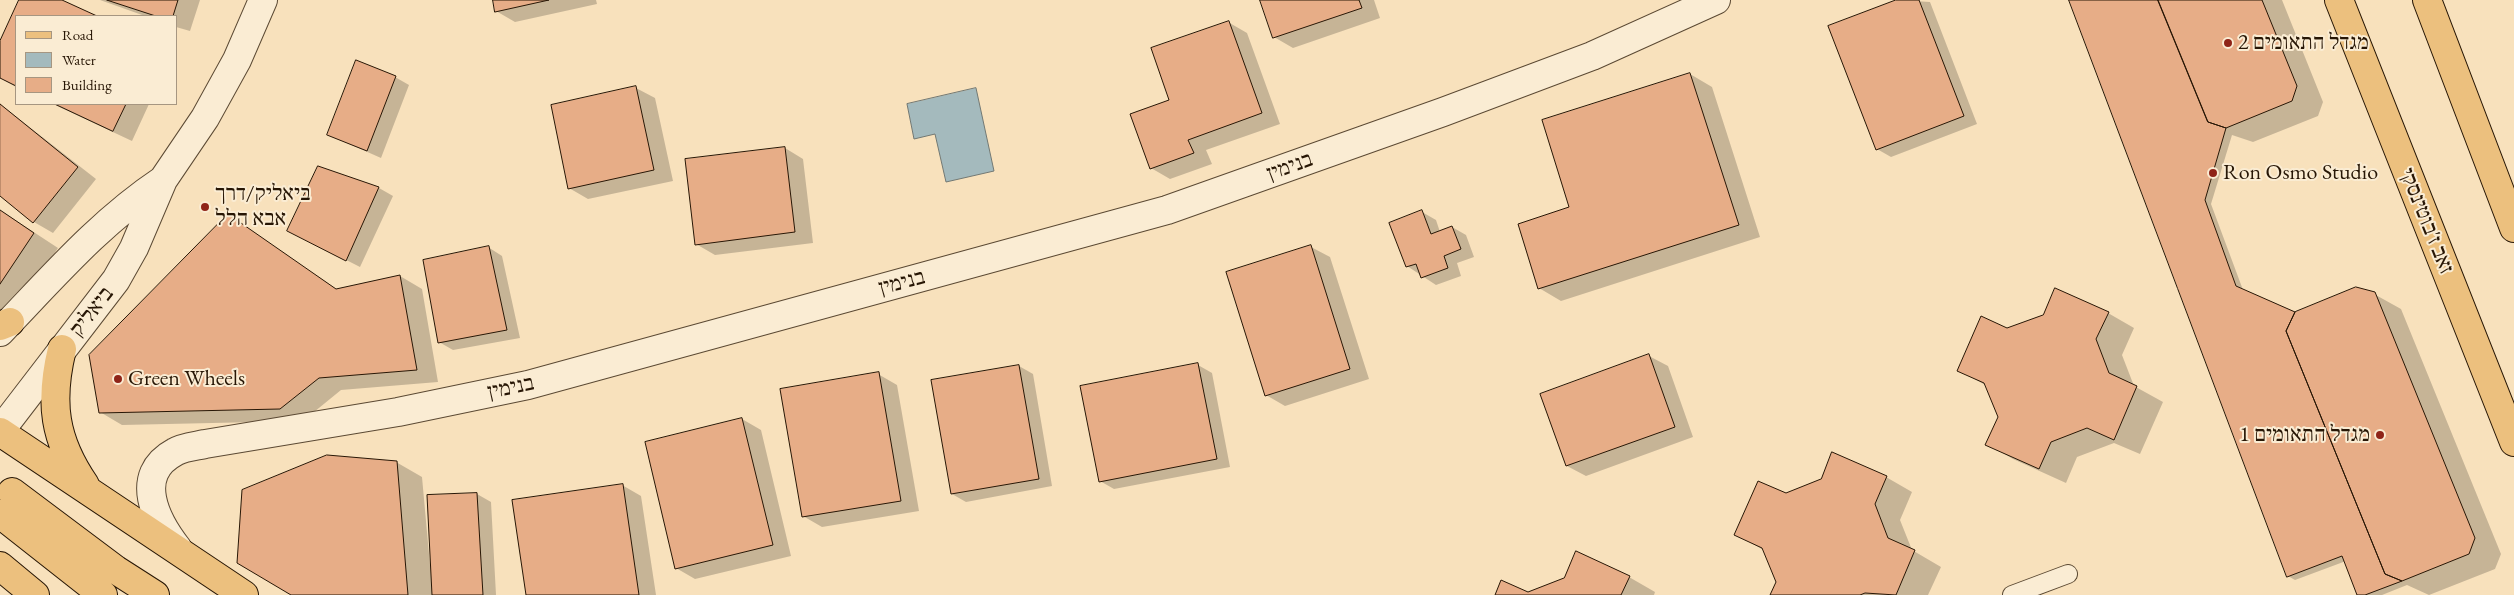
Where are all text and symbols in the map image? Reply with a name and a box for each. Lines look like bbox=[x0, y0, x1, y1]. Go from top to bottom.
legend bbox=[15, 15, 178, 105]
text: Road bbox=[62, 25, 93, 44]
place label: מגדל התאומים 2 bbox=[2238, 30, 2369, 56]
marker: מגדל התאומים 2 bbox=[2222, 37, 2234, 49]
text: Water bbox=[62, 50, 96, 69]
text: Building bbox=[62, 75, 112, 94]
street label: בנימין bbox=[1263, 147, 1317, 187]
place label: Ron Osmo Studio bbox=[2223, 160, 2378, 186]
street label: זאב ז'בוטינסקי bbox=[2393, 164, 2459, 278]
marker: Ron Osmo Studio bbox=[2207, 167, 2219, 179]
place label: ביאליק/דרך אבא הלל bbox=[215, 181, 311, 232]
marker: ביאליק/דרך אבא הלל bbox=[199, 201, 211, 213]
street label: בנימין bbox=[876, 264, 928, 302]
street label: ביאליק bbox=[64, 282, 120, 342]
place label: Green Wheels bbox=[128, 366, 245, 392]
street label: בנימין bbox=[485, 370, 537, 406]
marker: Green Wheels bbox=[112, 373, 124, 385]
place label: מגדל התאומים 1 bbox=[2239, 422, 2370, 448]
marker: מגדל התאומים 1 bbox=[2374, 429, 2386, 441]

